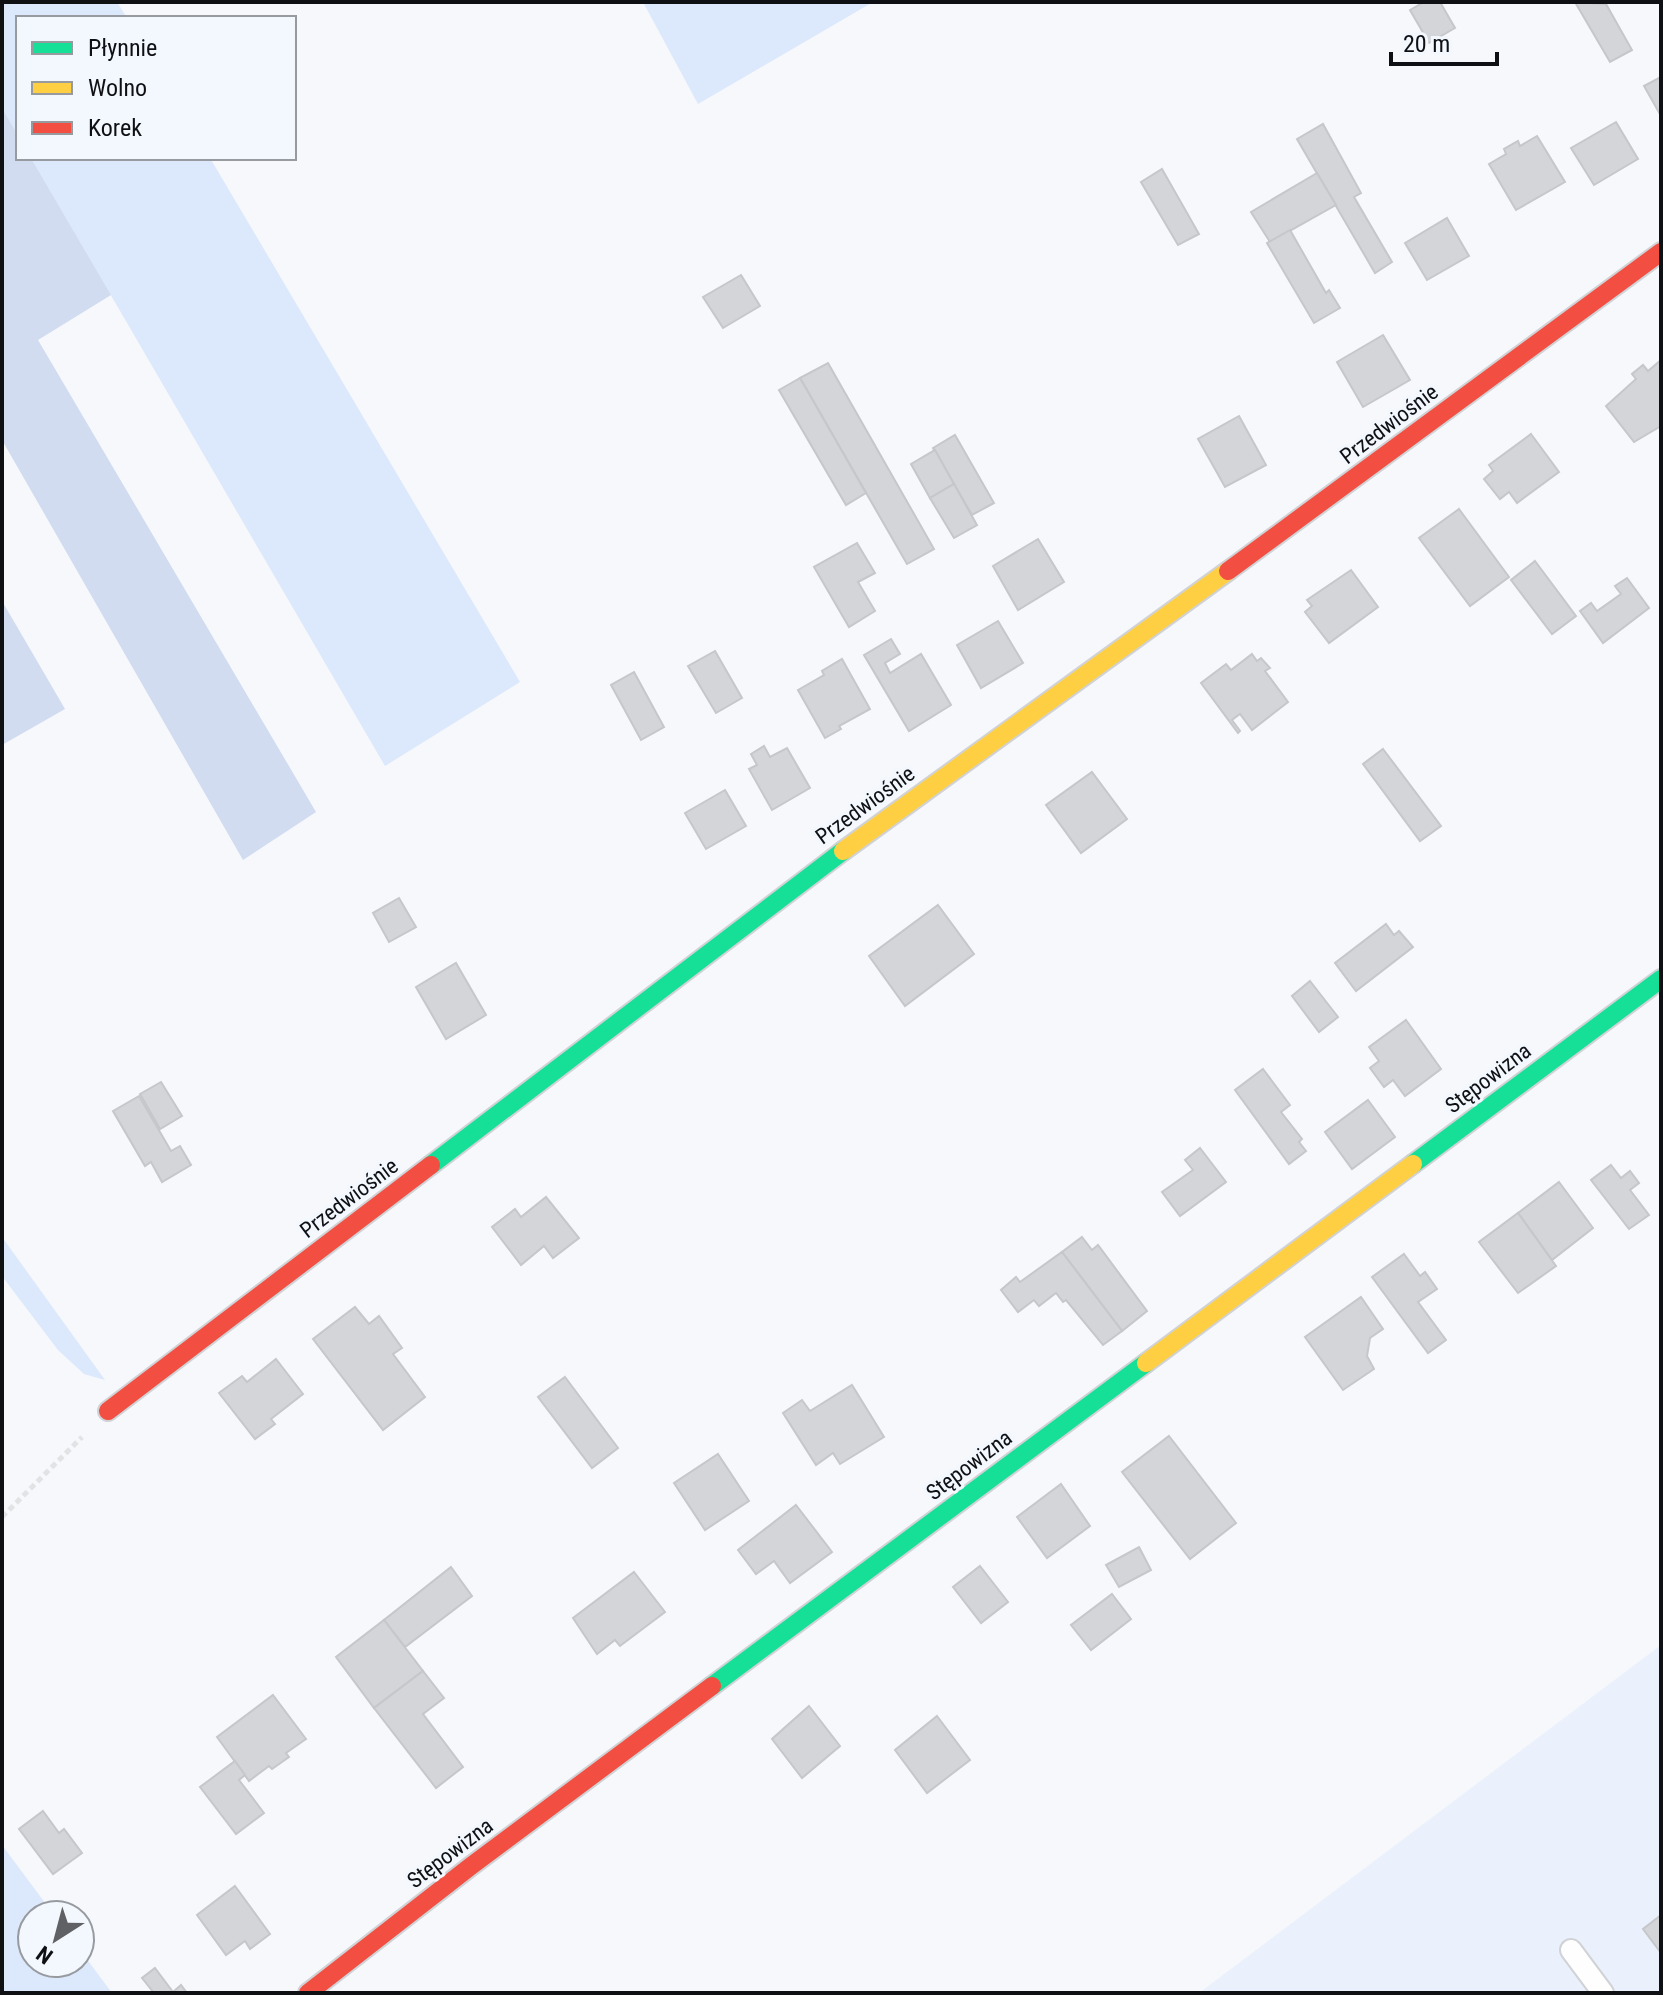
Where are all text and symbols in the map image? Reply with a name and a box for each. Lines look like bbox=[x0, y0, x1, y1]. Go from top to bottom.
legend bbox=[16, 16, 296, 160]
scale bar bbox=[1391, 16, 1497, 66]
text: 20 m bbox=[1403, 30, 1450, 58]
text: Płynnie bbox=[88, 34, 157, 62]
text: Wolno bbox=[88, 74, 147, 102]
text: Korek bbox=[88, 114, 142, 142]
street label: Przedwiośnie bbox=[1335, 379, 1443, 469]
street label: Przedwiośnie bbox=[811, 761, 919, 849]
street label: Stępowizna bbox=[1440, 1038, 1536, 1118]
street label: Przedwiośnie bbox=[295, 1153, 403, 1243]
street label: Stępowizna bbox=[921, 1425, 1017, 1505]
street label: Stępowizna bbox=[402, 1813, 498, 1893]
north arrow bbox=[16, 1899, 96, 1979]
text: N bbox=[32, 1941, 57, 1969]

